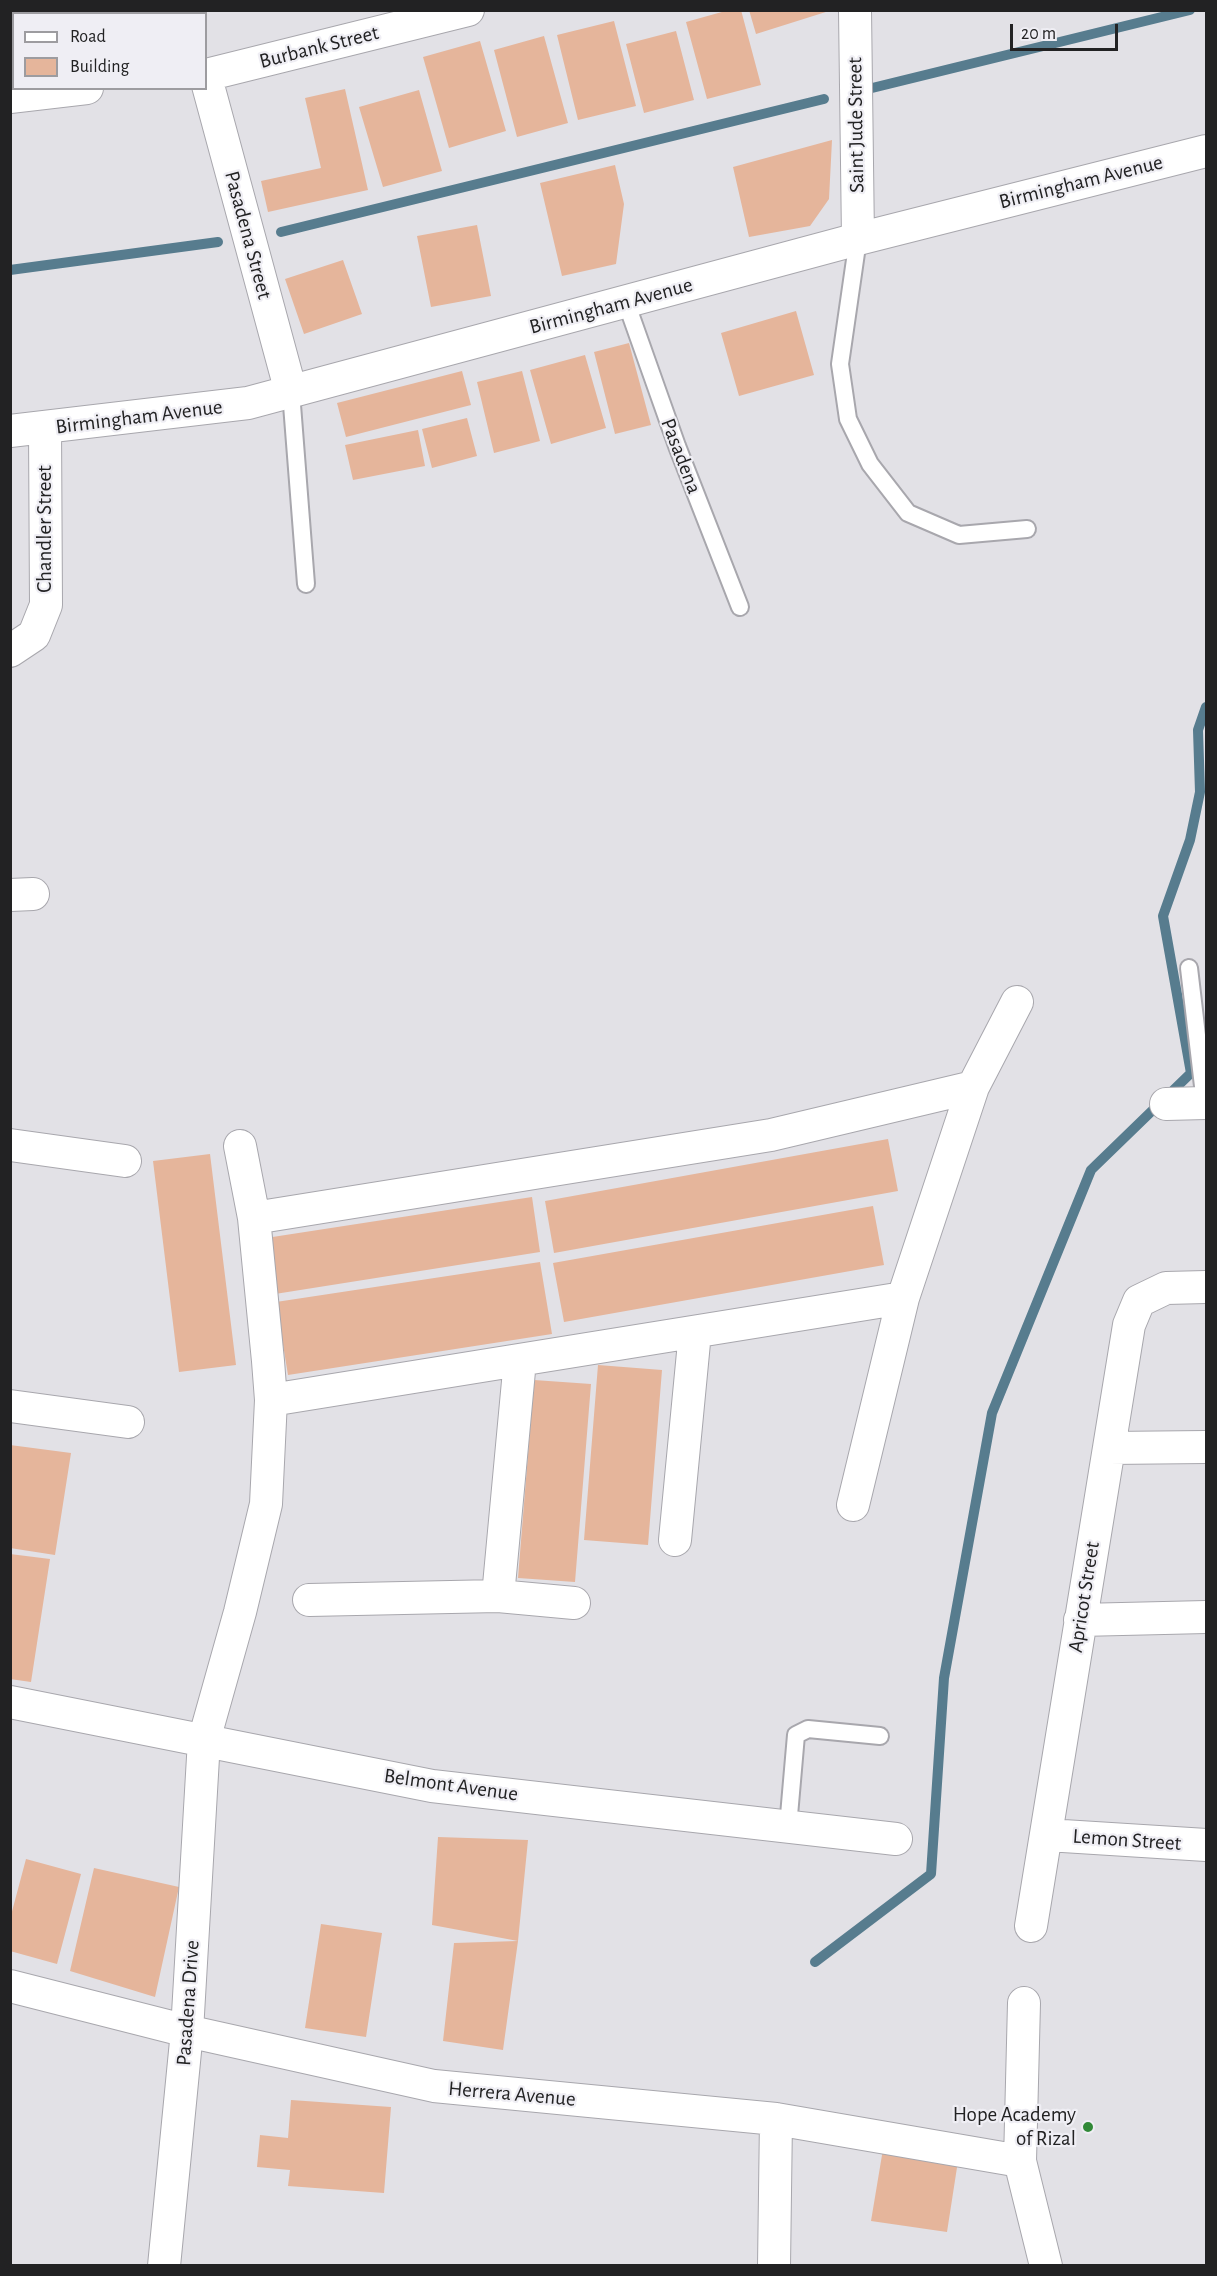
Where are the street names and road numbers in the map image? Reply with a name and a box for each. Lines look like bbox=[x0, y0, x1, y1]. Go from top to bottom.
street label: Burbank Street bbox=[257, 20, 381, 74]
street label: Saint Jude Street bbox=[842, 57, 870, 193]
street label: Birmingham Avenue bbox=[996, 149, 1166, 215]
street label: Pasadena Street bbox=[219, 168, 277, 302]
street label: Birmingham Avenue bbox=[527, 272, 695, 340]
street label: Birmingham Avenue bbox=[54, 394, 224, 440]
street label: Pasadena bbox=[655, 415, 707, 497]
street label: Chandler Street bbox=[32, 465, 58, 593]
street label: Apricot Street bbox=[1063, 1540, 1105, 1654]
street label: Belmont Avenue bbox=[382, 1763, 520, 1807]
street label: Lemon Street bbox=[1072, 1824, 1182, 1856]
street label: Pasadena Drive bbox=[171, 1939, 205, 2067]
street label: Herrera Avenue bbox=[447, 2076, 577, 2112]

